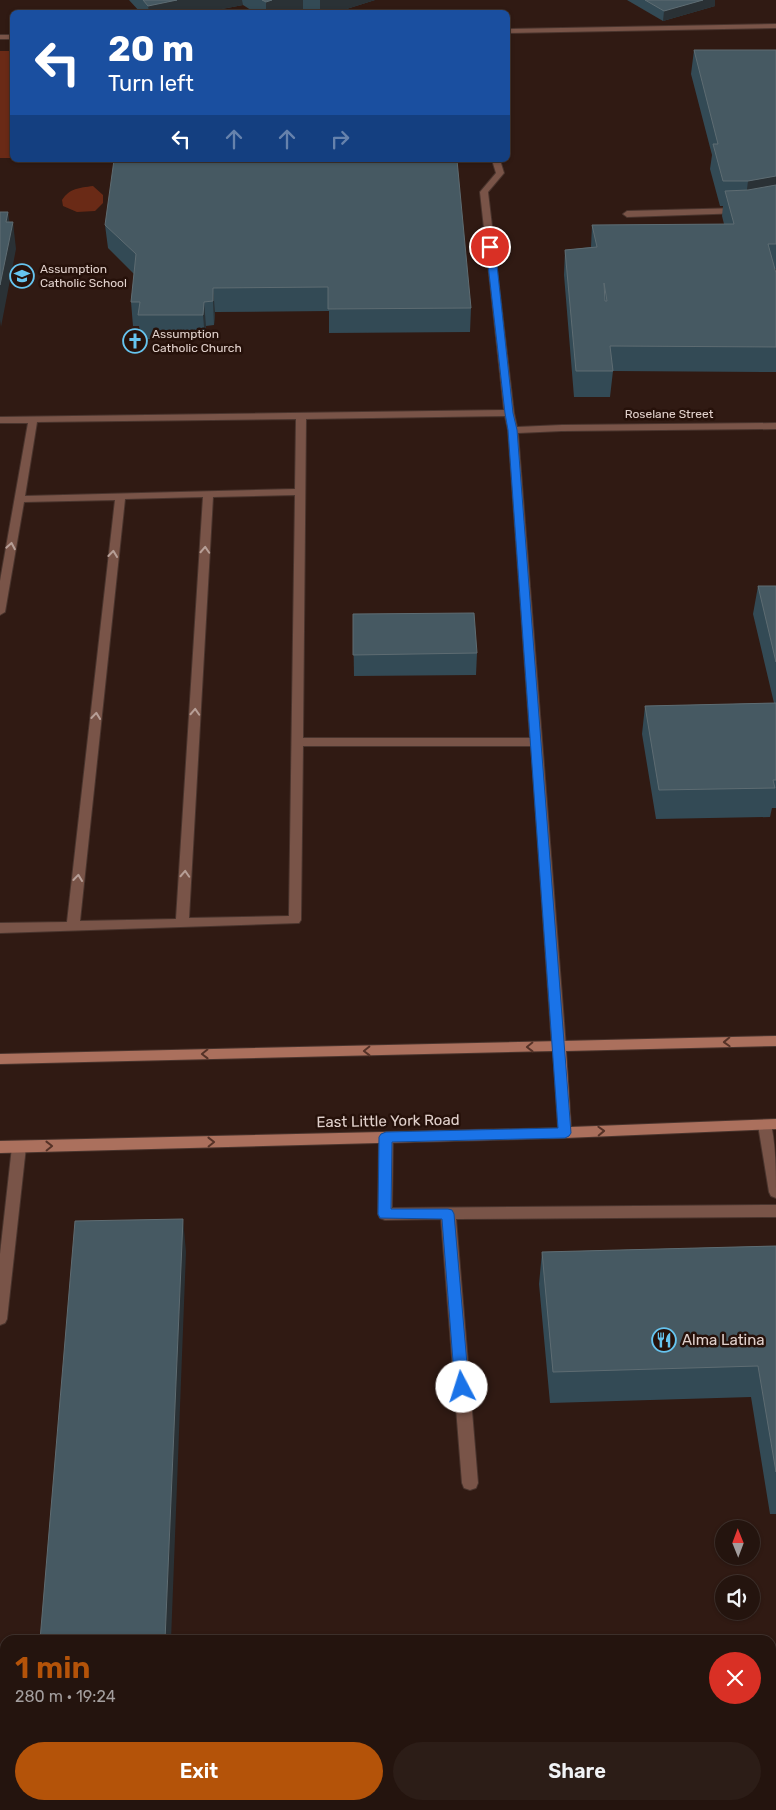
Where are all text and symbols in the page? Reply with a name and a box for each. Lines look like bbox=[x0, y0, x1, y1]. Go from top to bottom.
text: 20 m bbox=[108, 28, 194, 70]
icon: left bbox=[25, 30, 90, 95]
text: Turn left bbox=[108, 70, 194, 97]
icon: left bbox=[167, 125, 195, 153]
icon: ahead bbox=[220, 125, 248, 153]
icon: ahead bbox=[273, 125, 301, 153]
icon: right bbox=[326, 125, 354, 153]
pin bbox=[469, 226, 511, 268]
icon: arrive bbox=[476, 233, 504, 261]
place label: Assumption Catholic School bbox=[40, 262, 127, 290]
school or university icon: Assumption Catholic School bbox=[9, 263, 35, 289]
place label: Assumption Catholic Church bbox=[152, 327, 242, 355]
church icon: Assumption Catholic Church bbox=[122, 328, 148, 354]
street label: Roselane Street bbox=[625, 407, 714, 421]
one-way arrow bbox=[6, 542, 16, 551]
one-way arrow bbox=[199, 546, 210, 554]
one-way arrow bbox=[107, 550, 118, 558]
one-way arrow bbox=[189, 708, 200, 716]
one-way arrow bbox=[90, 712, 101, 720]
one-way arrow bbox=[179, 870, 190, 878]
one-way arrow bbox=[72, 873, 83, 881]
one-way arrow bbox=[723, 1037, 731, 1047]
one-way arrow bbox=[526, 1042, 534, 1053]
one-way arrow bbox=[363, 1046, 371, 1056]
one-way arrow bbox=[201, 1049, 209, 1060]
street label: East Little York Road bbox=[316, 1111, 460, 1131]
one-way arrow bbox=[597, 1126, 605, 1137]
one-way arrow bbox=[208, 1137, 215, 1147]
one-way arrow bbox=[45, 1141, 53, 1151]
restaurant icon: Alma Latina bbox=[651, 1327, 677, 1353]
place label: Alma Latina bbox=[682, 1331, 765, 1349]
position arrow bbox=[435, 1360, 487, 1412]
north arrow bbox=[715, 1520, 760, 1565]
map controls bbox=[715, 1520, 760, 1620]
button: sound bbox=[715, 1575, 760, 1620]
text: 1 min bbox=[15, 1650, 90, 1686]
button: close bbox=[709, 1652, 761, 1704]
text: 280 m · 19:24 bbox=[15, 1687, 116, 1706]
button: Exit bbox=[15, 1742, 383, 1800]
button: Share bbox=[393, 1742, 761, 1800]

